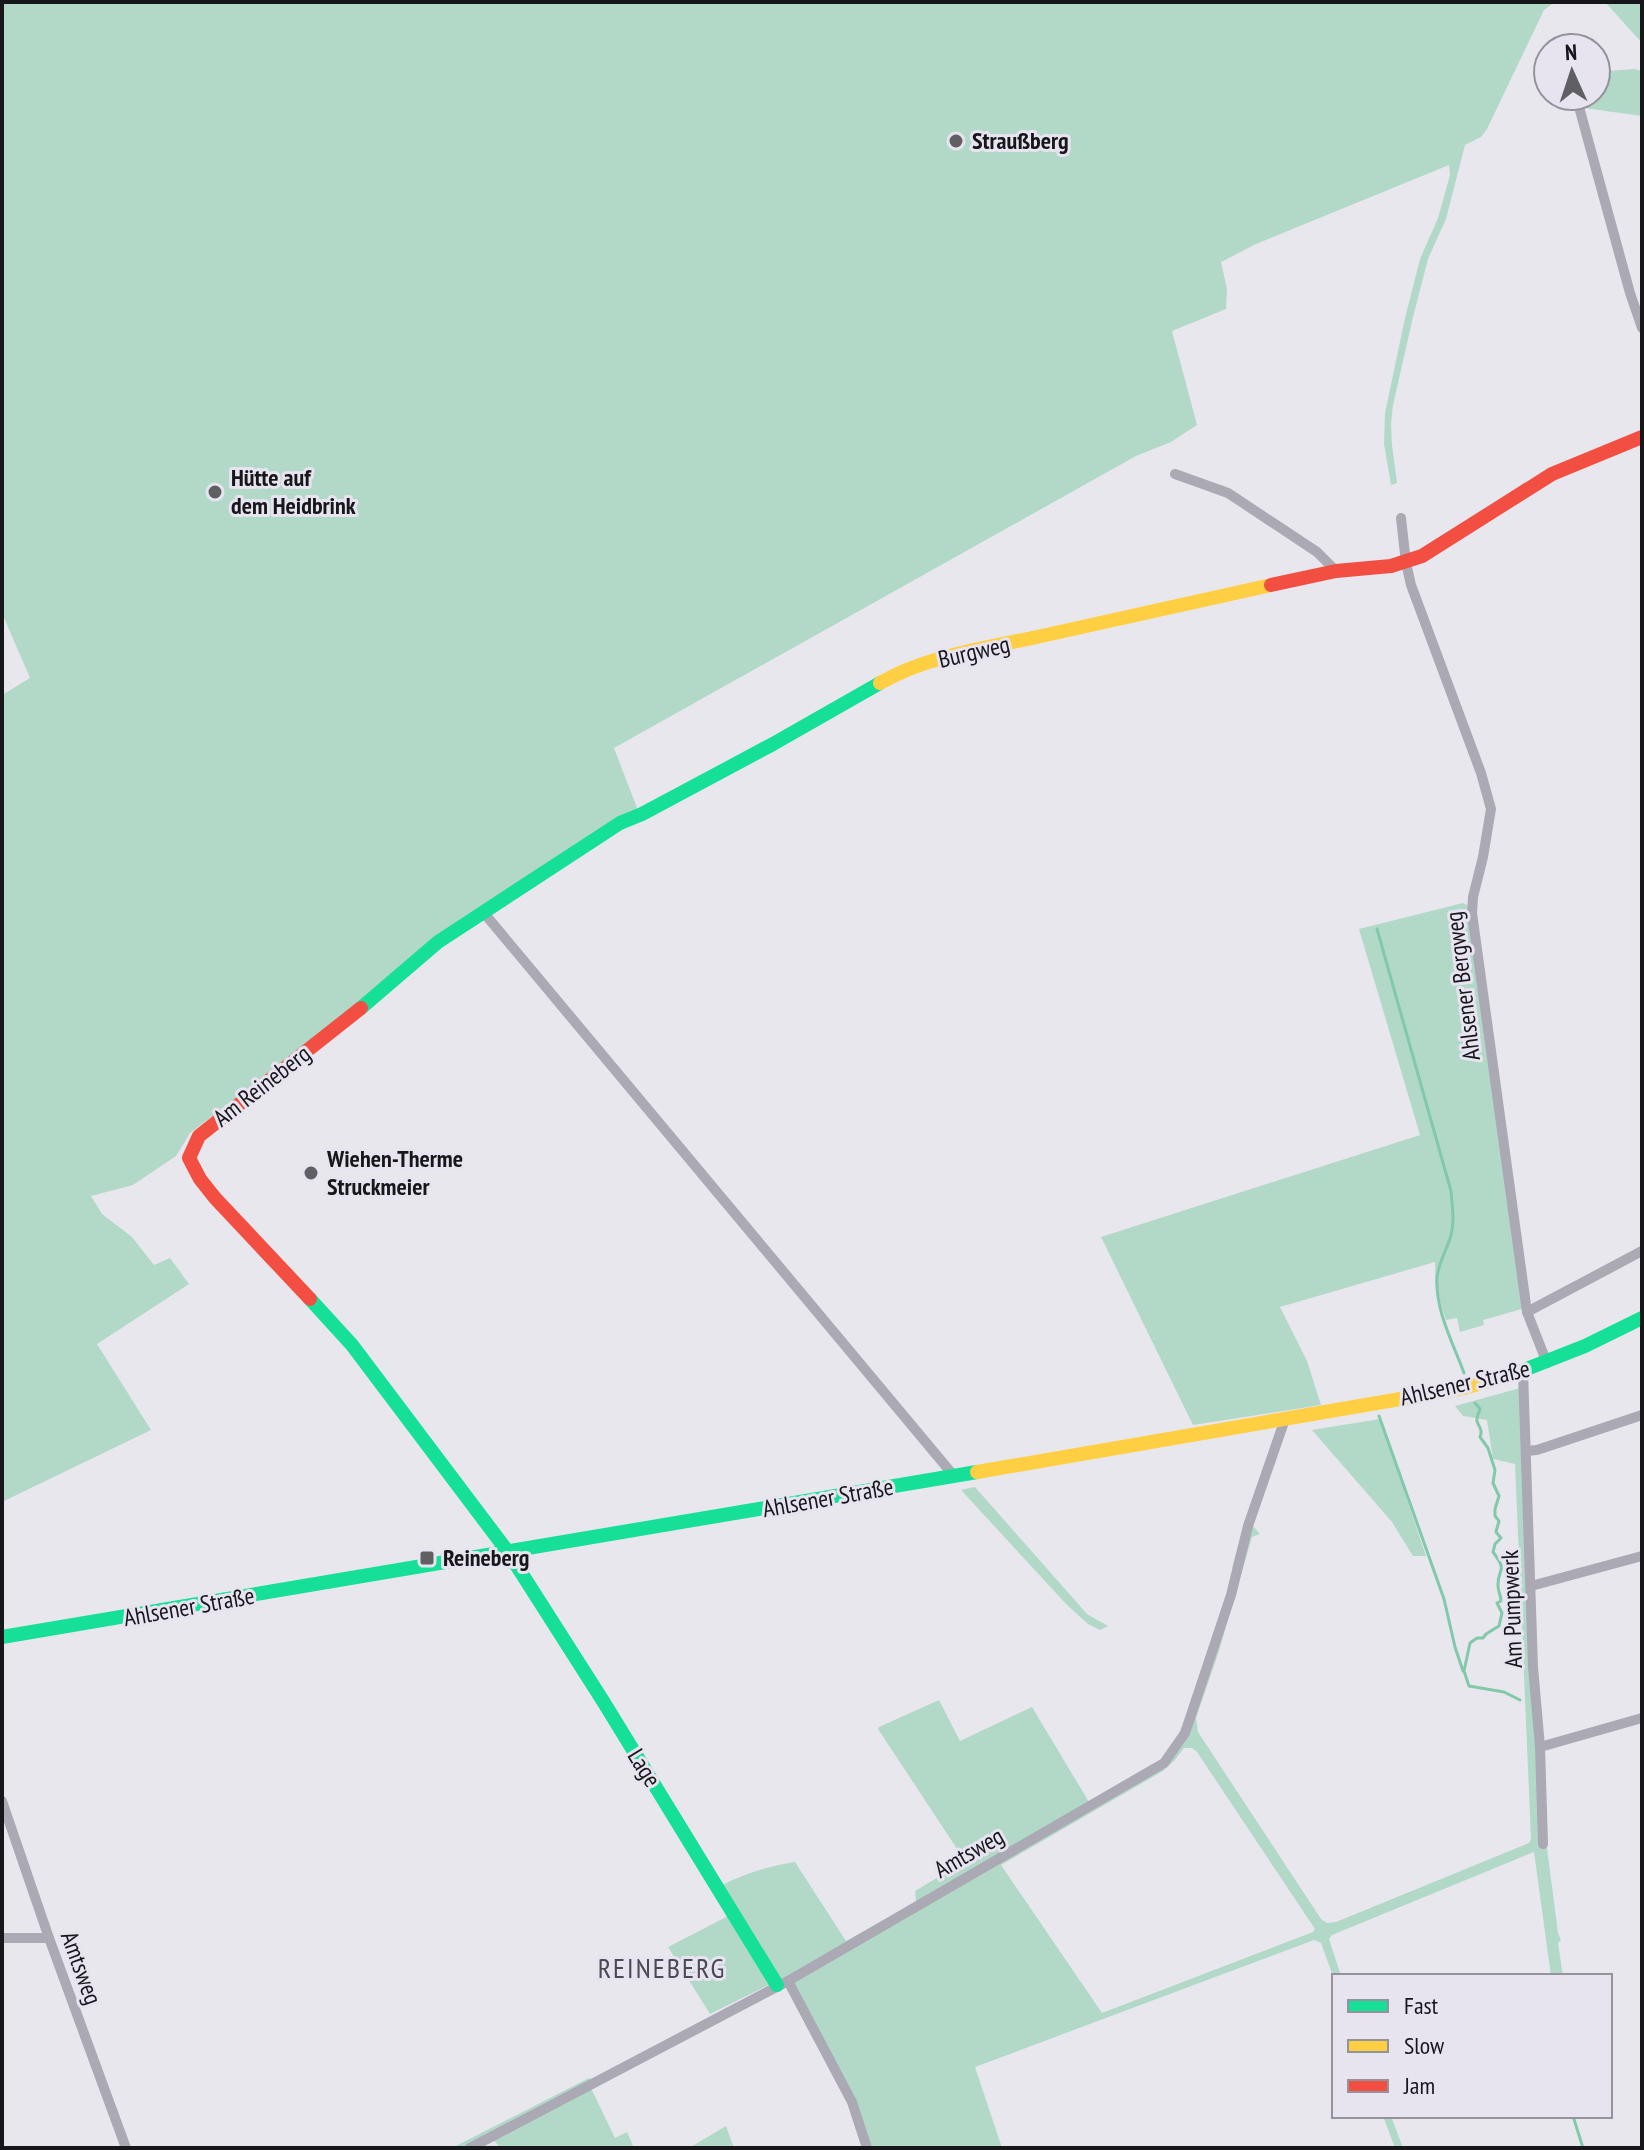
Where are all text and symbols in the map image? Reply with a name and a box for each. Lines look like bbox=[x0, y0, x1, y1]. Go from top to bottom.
north arrow bbox=[1532, 32, 1612, 112]
text: N bbox=[1564, 38, 1578, 66]
place label: Straußberg bbox=[972, 125, 1069, 156]
marker: Straußberg bbox=[947, 132, 965, 150]
place label: Hütte auf dem Heidbrink bbox=[231, 462, 356, 521]
marker: Hütte auf dem Heidbrink bbox=[206, 483, 224, 501]
street label: Burgweg bbox=[935, 628, 1013, 675]
street label: Ahlsener Bergweg bbox=[1438, 910, 1487, 1062]
street label: Am Reineberg bbox=[207, 1038, 317, 1133]
place label: Wiehen-Therme Struckmeier bbox=[326, 1143, 463, 1202]
marker: Wiehen-Therme Struckmeier bbox=[302, 1164, 320, 1182]
street label: Ahlsener Straße bbox=[1397, 1353, 1533, 1412]
street label: Ahlsener Straße bbox=[760, 1471, 896, 1524]
place label: Reineberg bbox=[443, 1542, 529, 1573]
marker: Reineberg bbox=[418, 1549, 436, 1567]
street label: Am Pumpwerk bbox=[1494, 1549, 1529, 1669]
street label: Ahlsener Straße bbox=[121, 1580, 257, 1633]
street label: Lage bbox=[621, 1743, 668, 1793]
street label: Amtsweg bbox=[928, 1820, 1009, 1885]
street label: Amtsweg bbox=[54, 1927, 109, 2009]
district label: REINEBERG bbox=[598, 1949, 726, 1986]
legend bbox=[1332, 1974, 1612, 2118]
text: Fast bbox=[1404, 1990, 1439, 2021]
text: Slow bbox=[1404, 2030, 1445, 2061]
text: Jam bbox=[1403, 2070, 1435, 2101]

